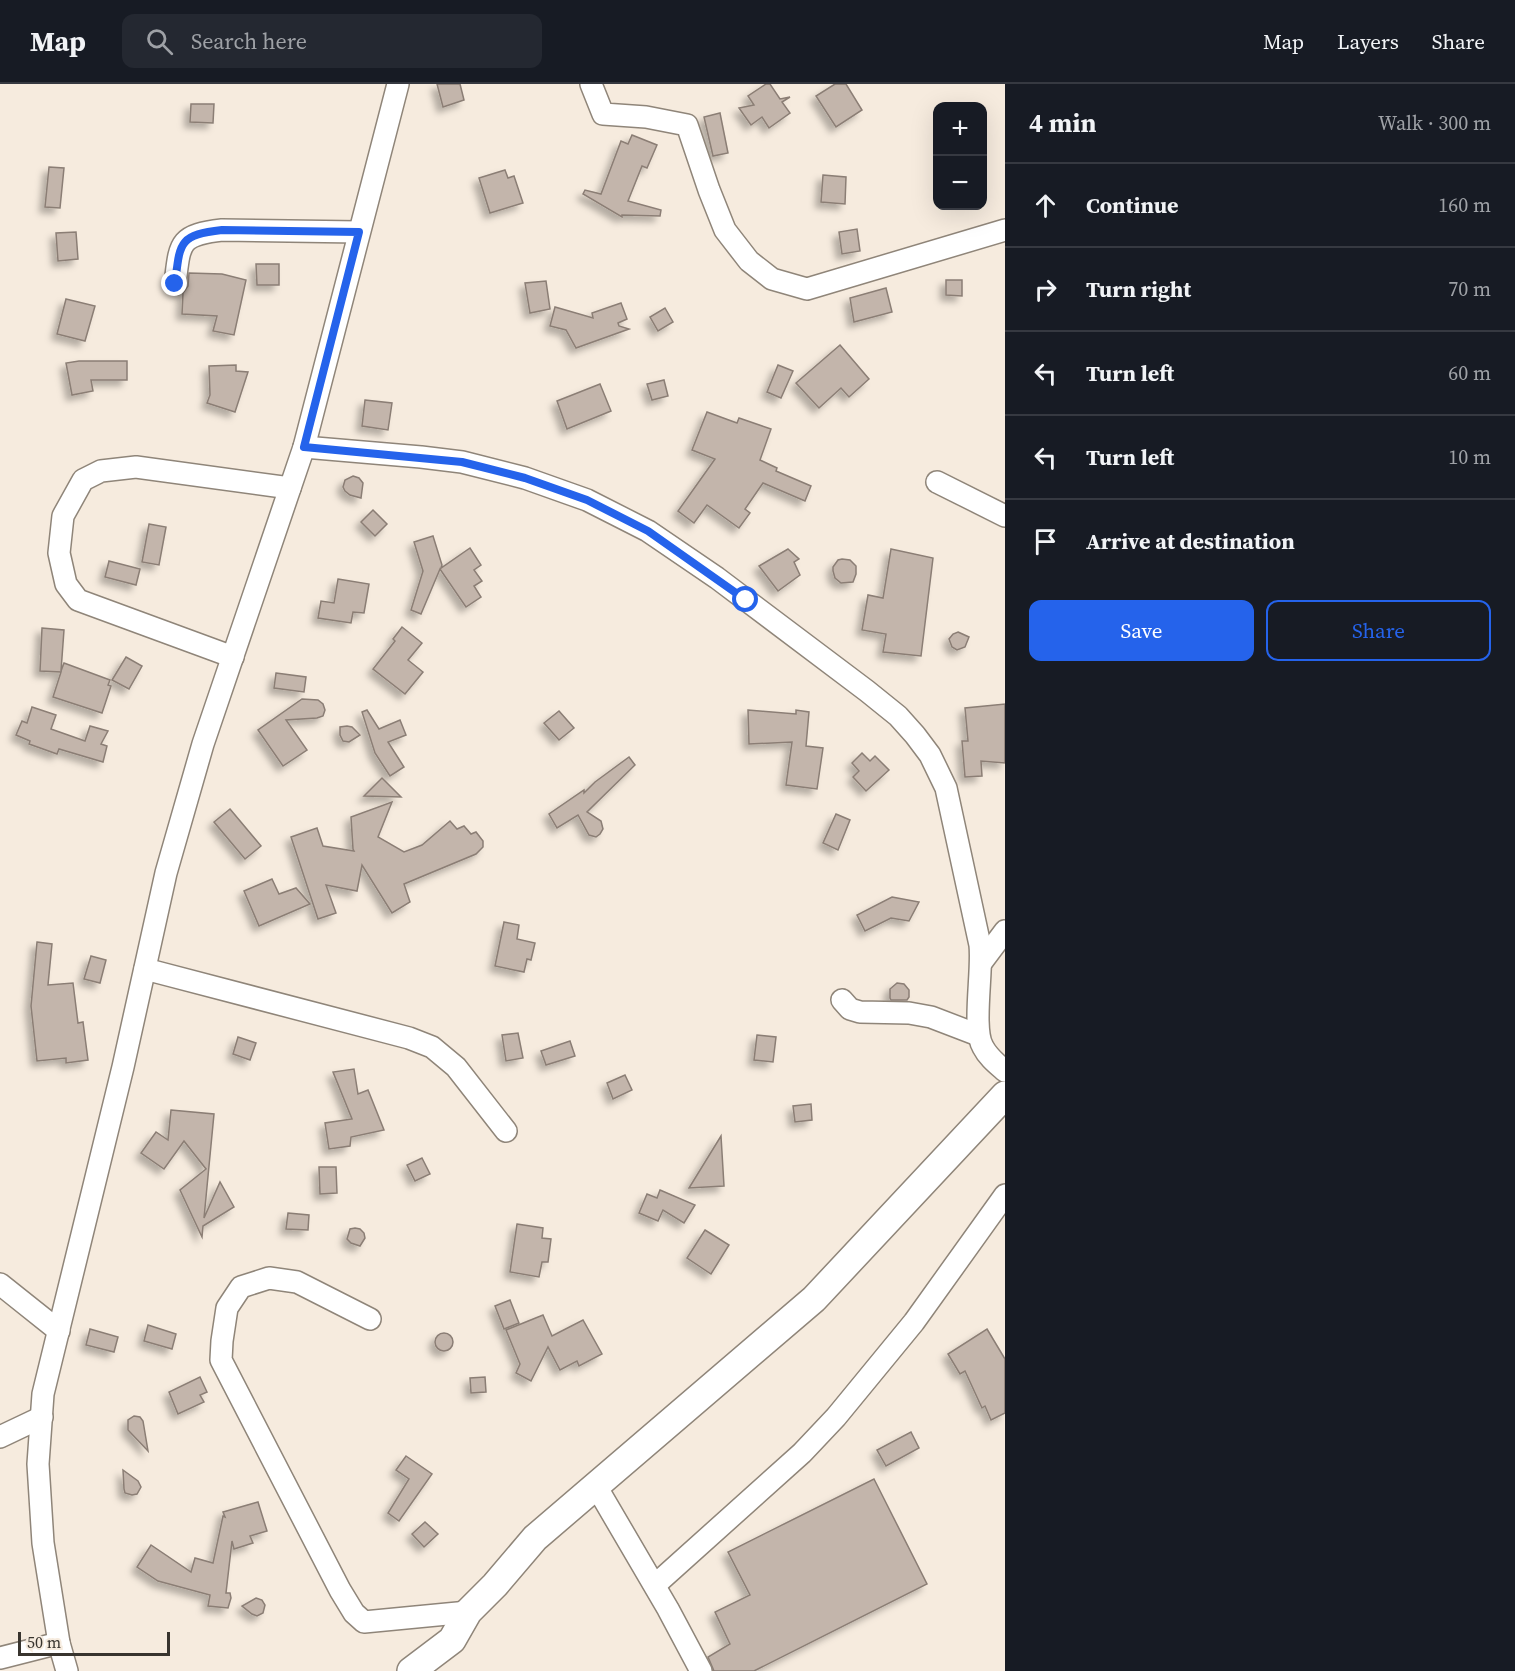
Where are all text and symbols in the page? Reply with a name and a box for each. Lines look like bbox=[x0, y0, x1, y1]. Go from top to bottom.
search box bbox=[122, 14, 542, 68]
text: Map bbox=[30, 22, 86, 60]
icon: search bbox=[143, 25, 176, 58]
text: Search here bbox=[191, 26, 307, 56]
text: Map bbox=[1263, 27, 1304, 56]
text: Layers bbox=[1337, 27, 1399, 56]
text: Share bbox=[1432, 27, 1485, 56]
map controls bbox=[933, 102, 987, 210]
button: + bbox=[933, 102, 987, 156]
text: 4 min bbox=[1029, 105, 1096, 141]
text: Walk · 300 m bbox=[1378, 109, 1491, 137]
button: − bbox=[933, 156, 987, 210]
icon: ahead bbox=[1029, 189, 1062, 222]
text: Continue bbox=[1086, 190, 1179, 220]
text: 160 m bbox=[1438, 191, 1491, 219]
route end bbox=[161, 270, 187, 296]
icon: right bbox=[1029, 273, 1062, 306]
text: Turn right bbox=[1086, 274, 1191, 304]
text: 70 m bbox=[1448, 275, 1491, 303]
icon: left bbox=[1029, 357, 1062, 390]
text: Turn left bbox=[1086, 358, 1174, 388]
text: 60 m bbox=[1448, 359, 1491, 387]
icon: left bbox=[1029, 441, 1062, 474]
text: Turn left bbox=[1086, 442, 1174, 472]
text: 10 m bbox=[1448, 443, 1491, 471]
icon: arrive bbox=[1029, 525, 1062, 558]
text: Arrive at destination bbox=[1086, 526, 1295, 556]
route start bbox=[732, 586, 758, 612]
button: Save bbox=[1029, 600, 1254, 661]
button: Share bbox=[1266, 600, 1491, 661]
scale bar bbox=[18, 1629, 170, 1656]
text: 50 m bbox=[27, 1631, 61, 1653]

